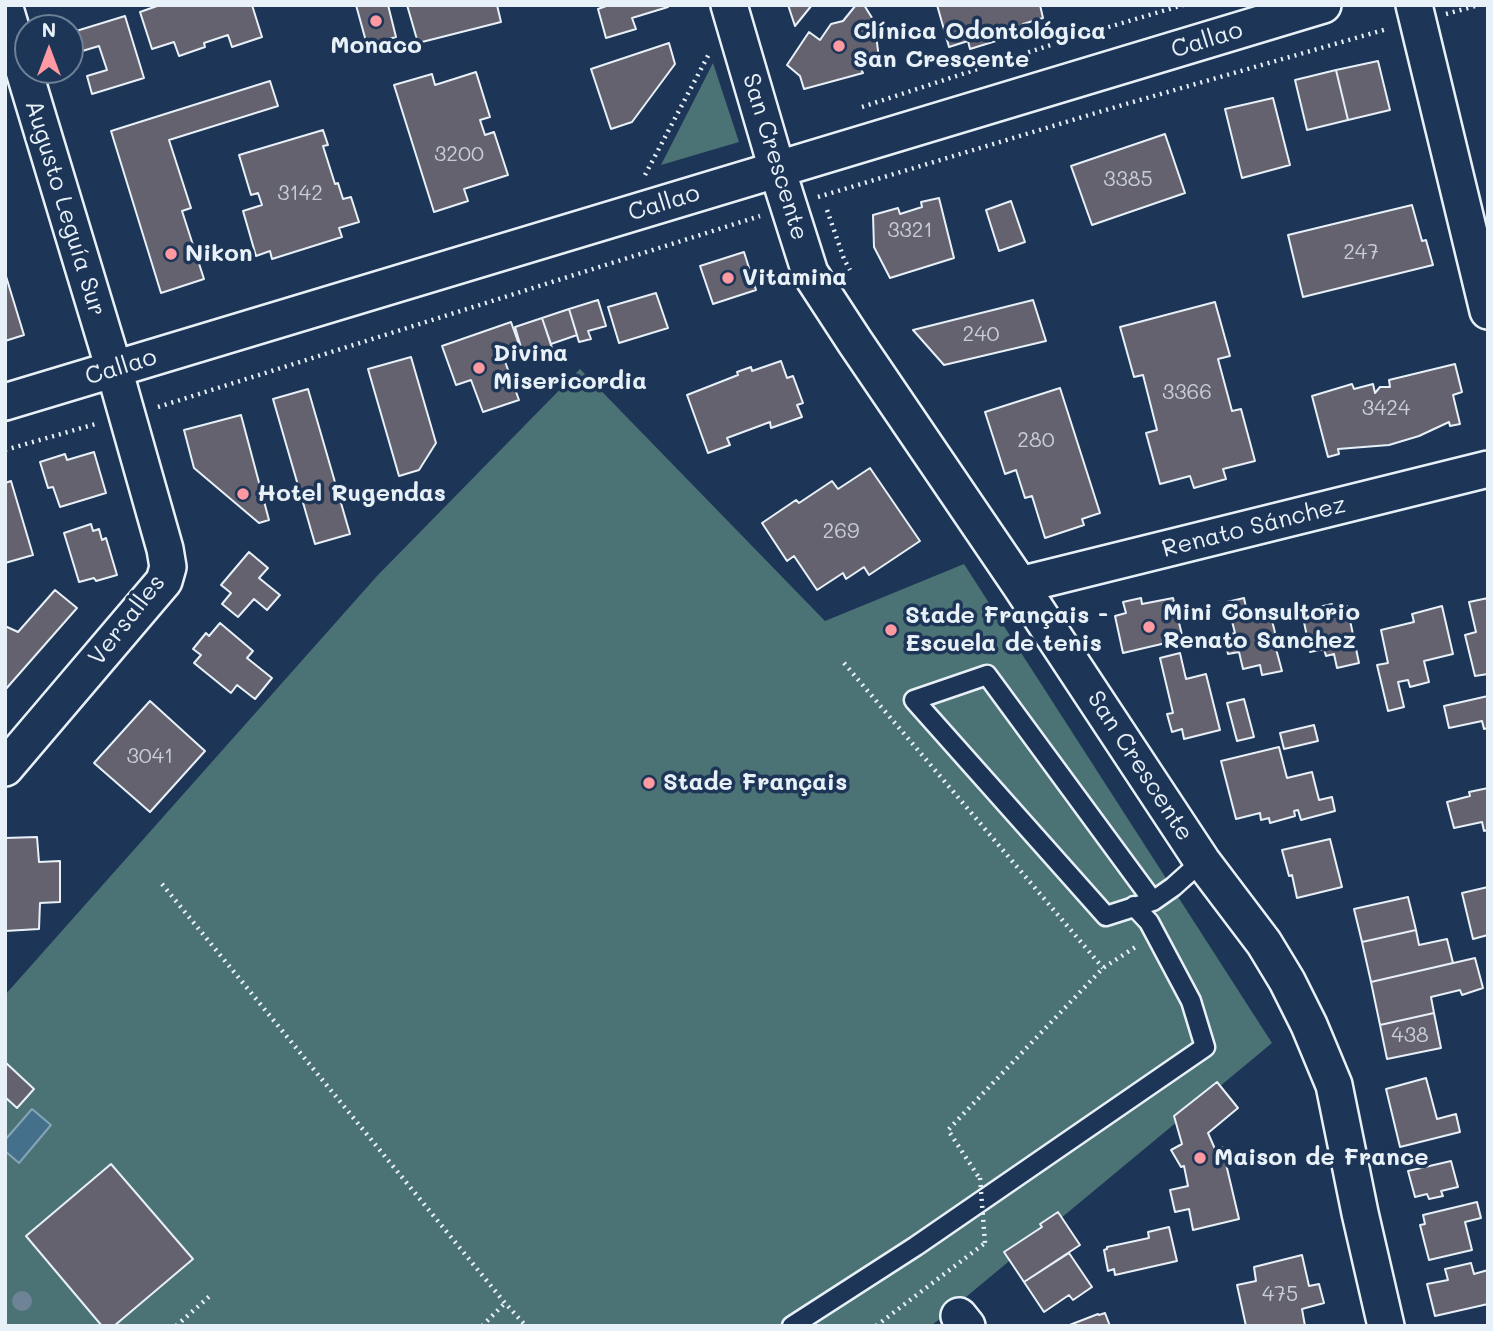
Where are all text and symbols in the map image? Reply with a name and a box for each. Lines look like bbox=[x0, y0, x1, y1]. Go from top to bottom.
marker: Monaco bbox=[368, 13, 384, 29]
north arrow bbox=[14, 14, 84, 84]
street label: Callao bbox=[1168, 16, 1246, 64]
text: N bbox=[42, 17, 56, 42]
place label: Clínica Odontológica San Crescente bbox=[853, 18, 1106, 74]
place label: Monaco bbox=[330, 32, 422, 60]
marker: Clínica Odontológica San Crescente bbox=[831, 38, 847, 54]
street label: San Crescente bbox=[736, 70, 814, 244]
street label: Augusto Leguía Sur bbox=[18, 97, 112, 319]
house number: 3200 bbox=[434, 142, 484, 168]
house number: 3385 bbox=[1103, 167, 1153, 193]
street label: Callao bbox=[625, 179, 703, 227]
house number: 3142 bbox=[277, 181, 323, 207]
house number: 3321 bbox=[887, 218, 933, 244]
place label: Nikon bbox=[185, 240, 253, 268]
house number: 247 bbox=[1343, 240, 1379, 266]
marker: Nikon bbox=[163, 246, 179, 262]
place label: Vitamina bbox=[742, 264, 847, 292]
marker: Vitamina bbox=[720, 270, 736, 286]
house number: 240 bbox=[963, 322, 999, 348]
place label: Divina Misericordia bbox=[493, 340, 647, 396]
street label: Callao bbox=[82, 343, 160, 391]
marker: Divina Misericordia bbox=[471, 360, 487, 376]
house number: 3366 bbox=[1162, 380, 1212, 406]
house number: 3424 bbox=[1362, 396, 1410, 422]
house number: 280 bbox=[1017, 428, 1055, 454]
place label: Hotel Rugendas bbox=[257, 480, 446, 508]
marker: Hotel Rugendas bbox=[235, 486, 251, 502]
street label: Renato Sánchez bbox=[1159, 490, 1349, 564]
house number: 269 bbox=[823, 519, 859, 545]
street label: Versalles bbox=[83, 569, 171, 671]
place label: Mini Consultorio Renato Sanchez bbox=[1163, 599, 1360, 655]
place label: Stade Français - Escuela de tenis bbox=[905, 602, 1108, 658]
marker: Mini Consultorio Renato Sanchez bbox=[1141, 619, 1157, 635]
marker: Stade Français - Escuela de tenis bbox=[883, 622, 899, 638]
street label: San Crescente bbox=[1081, 686, 1199, 846]
house number: 3041 bbox=[127, 744, 173, 770]
place label: Stade Français bbox=[663, 769, 847, 797]
marker: Stade Français bbox=[641, 775, 657, 791]
house number: 438 bbox=[1391, 1023, 1429, 1049]
place label: Maison de France bbox=[1214, 1144, 1429, 1172]
marker: Maison de France bbox=[1192, 1150, 1208, 1166]
house number: 475 bbox=[1262, 1282, 1298, 1308]

